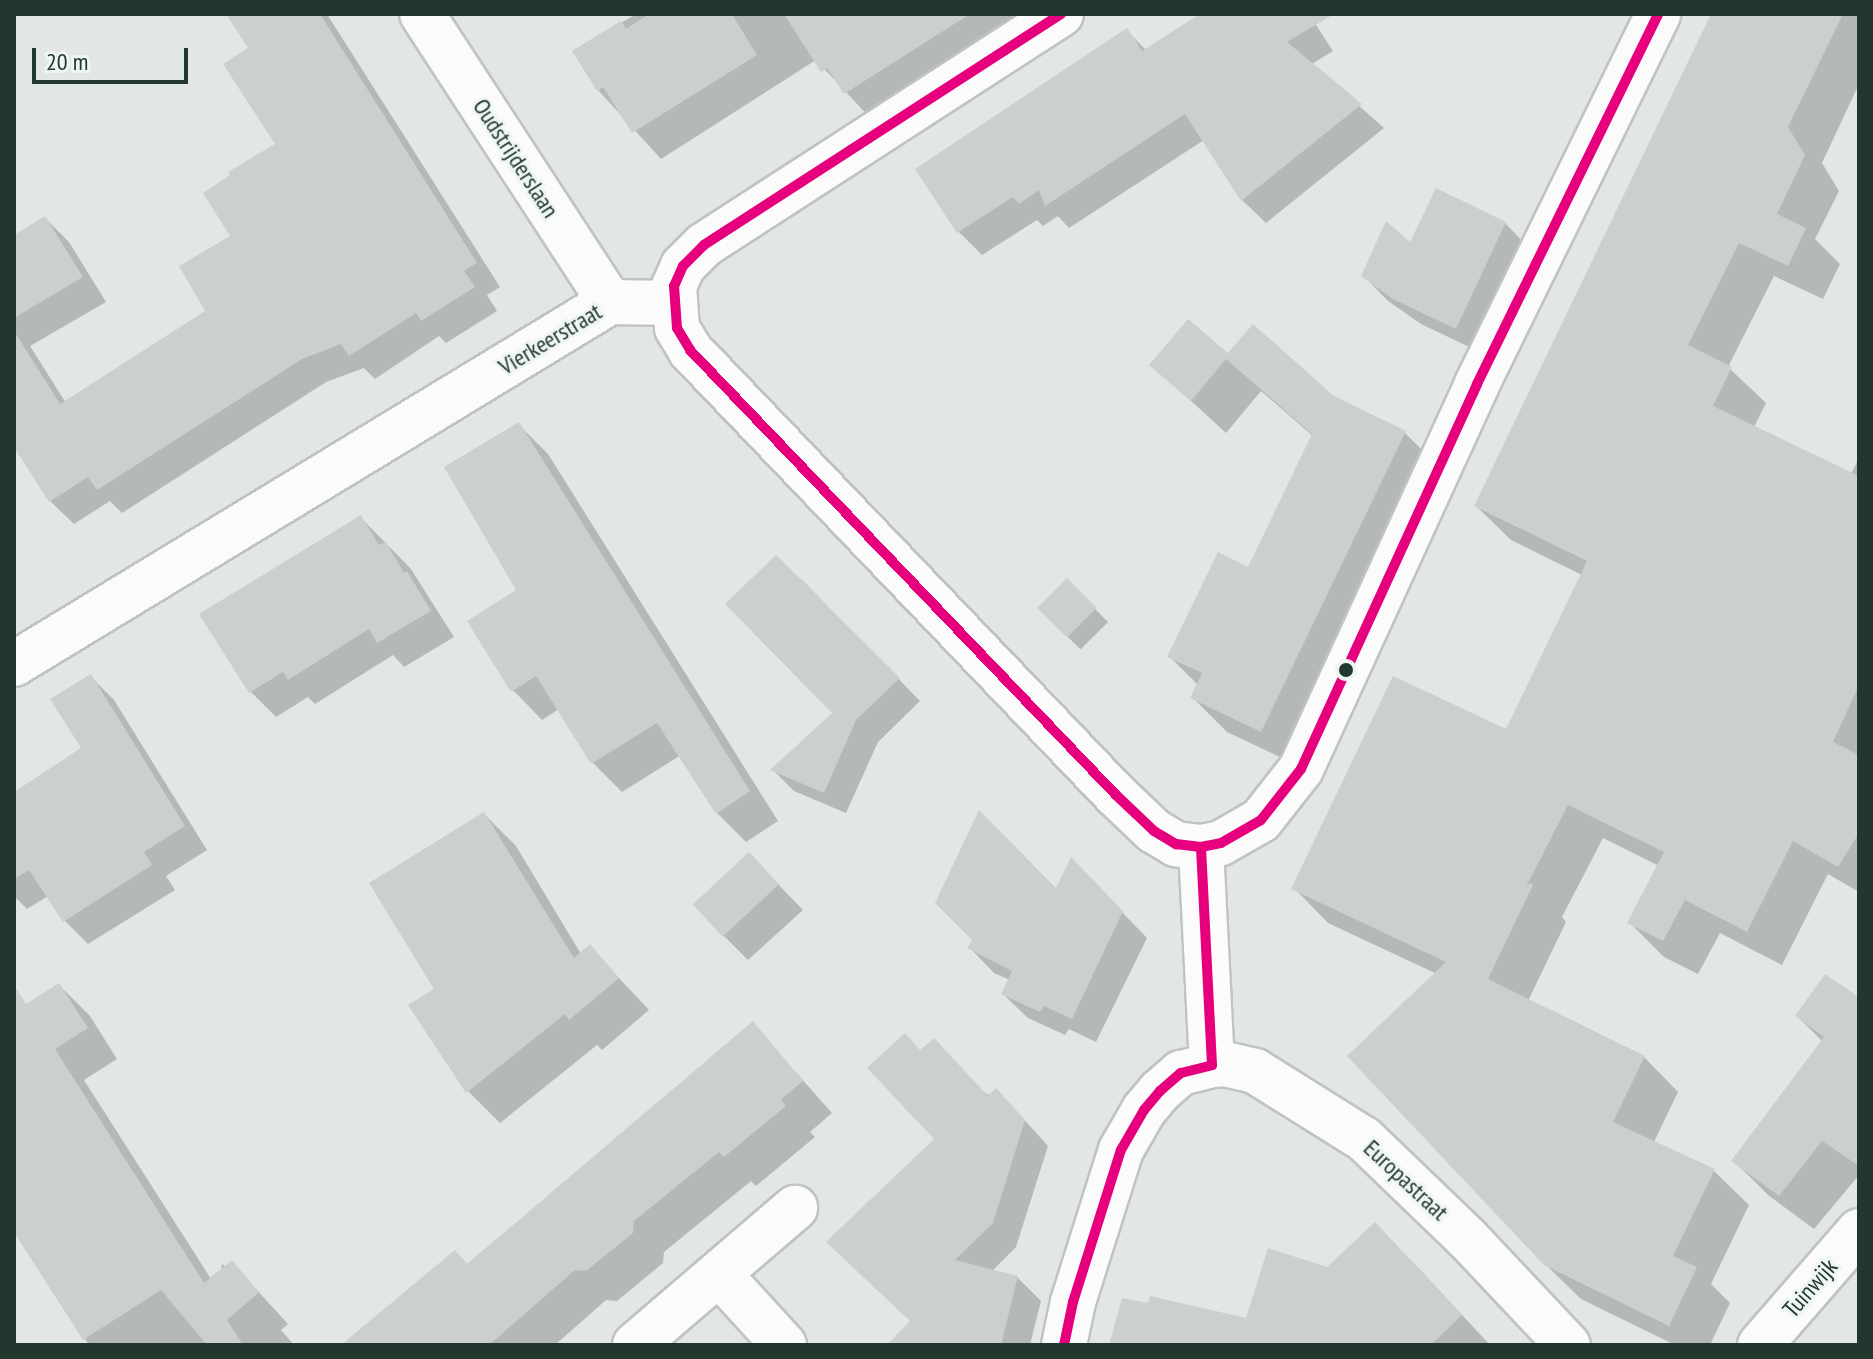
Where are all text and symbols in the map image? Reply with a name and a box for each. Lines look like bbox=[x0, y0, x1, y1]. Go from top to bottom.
scale bar bbox=[36, 32, 192, 82]
text: 20 m bbox=[46, 46, 88, 77]
street label: Oudstrijderslaan bbox=[467, 93, 565, 223]
street label: Vierkeerstraat bbox=[493, 297, 607, 381]
unlabelled marker bbox=[1338, 662, 1354, 678]
street label: Europastraat bbox=[1358, 1134, 1454, 1226]
street label: Tuinwijk bbox=[1777, 1253, 1843, 1323]

